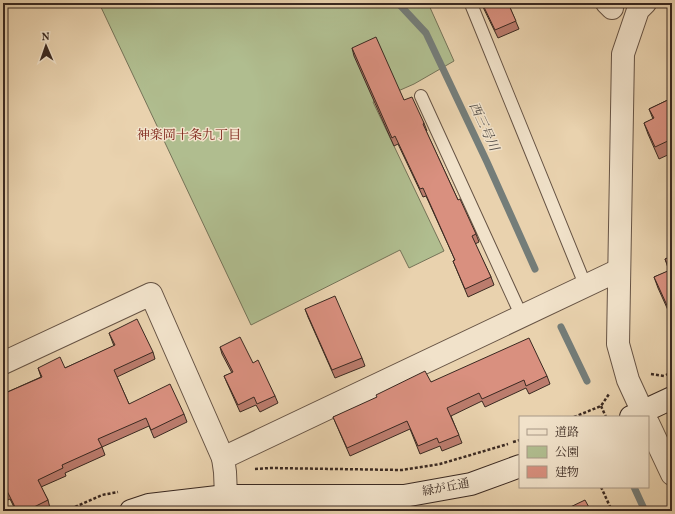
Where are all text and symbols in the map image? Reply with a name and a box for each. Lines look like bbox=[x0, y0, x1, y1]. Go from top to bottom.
north arrow bbox=[26, 26, 66, 66]
text: N bbox=[41, 30, 50, 45]
water label: 西三号川 bbox=[464, 100, 503, 156]
district label: 神楽岡十条九丁目 bbox=[137, 127, 241, 145]
legend bbox=[519, 416, 649, 488]
text: 道路 bbox=[555, 425, 579, 441]
text: 公園 bbox=[555, 445, 579, 461]
text: 建物 bbox=[555, 465, 579, 481]
street label: 緑が丘通 bbox=[421, 476, 471, 500]

